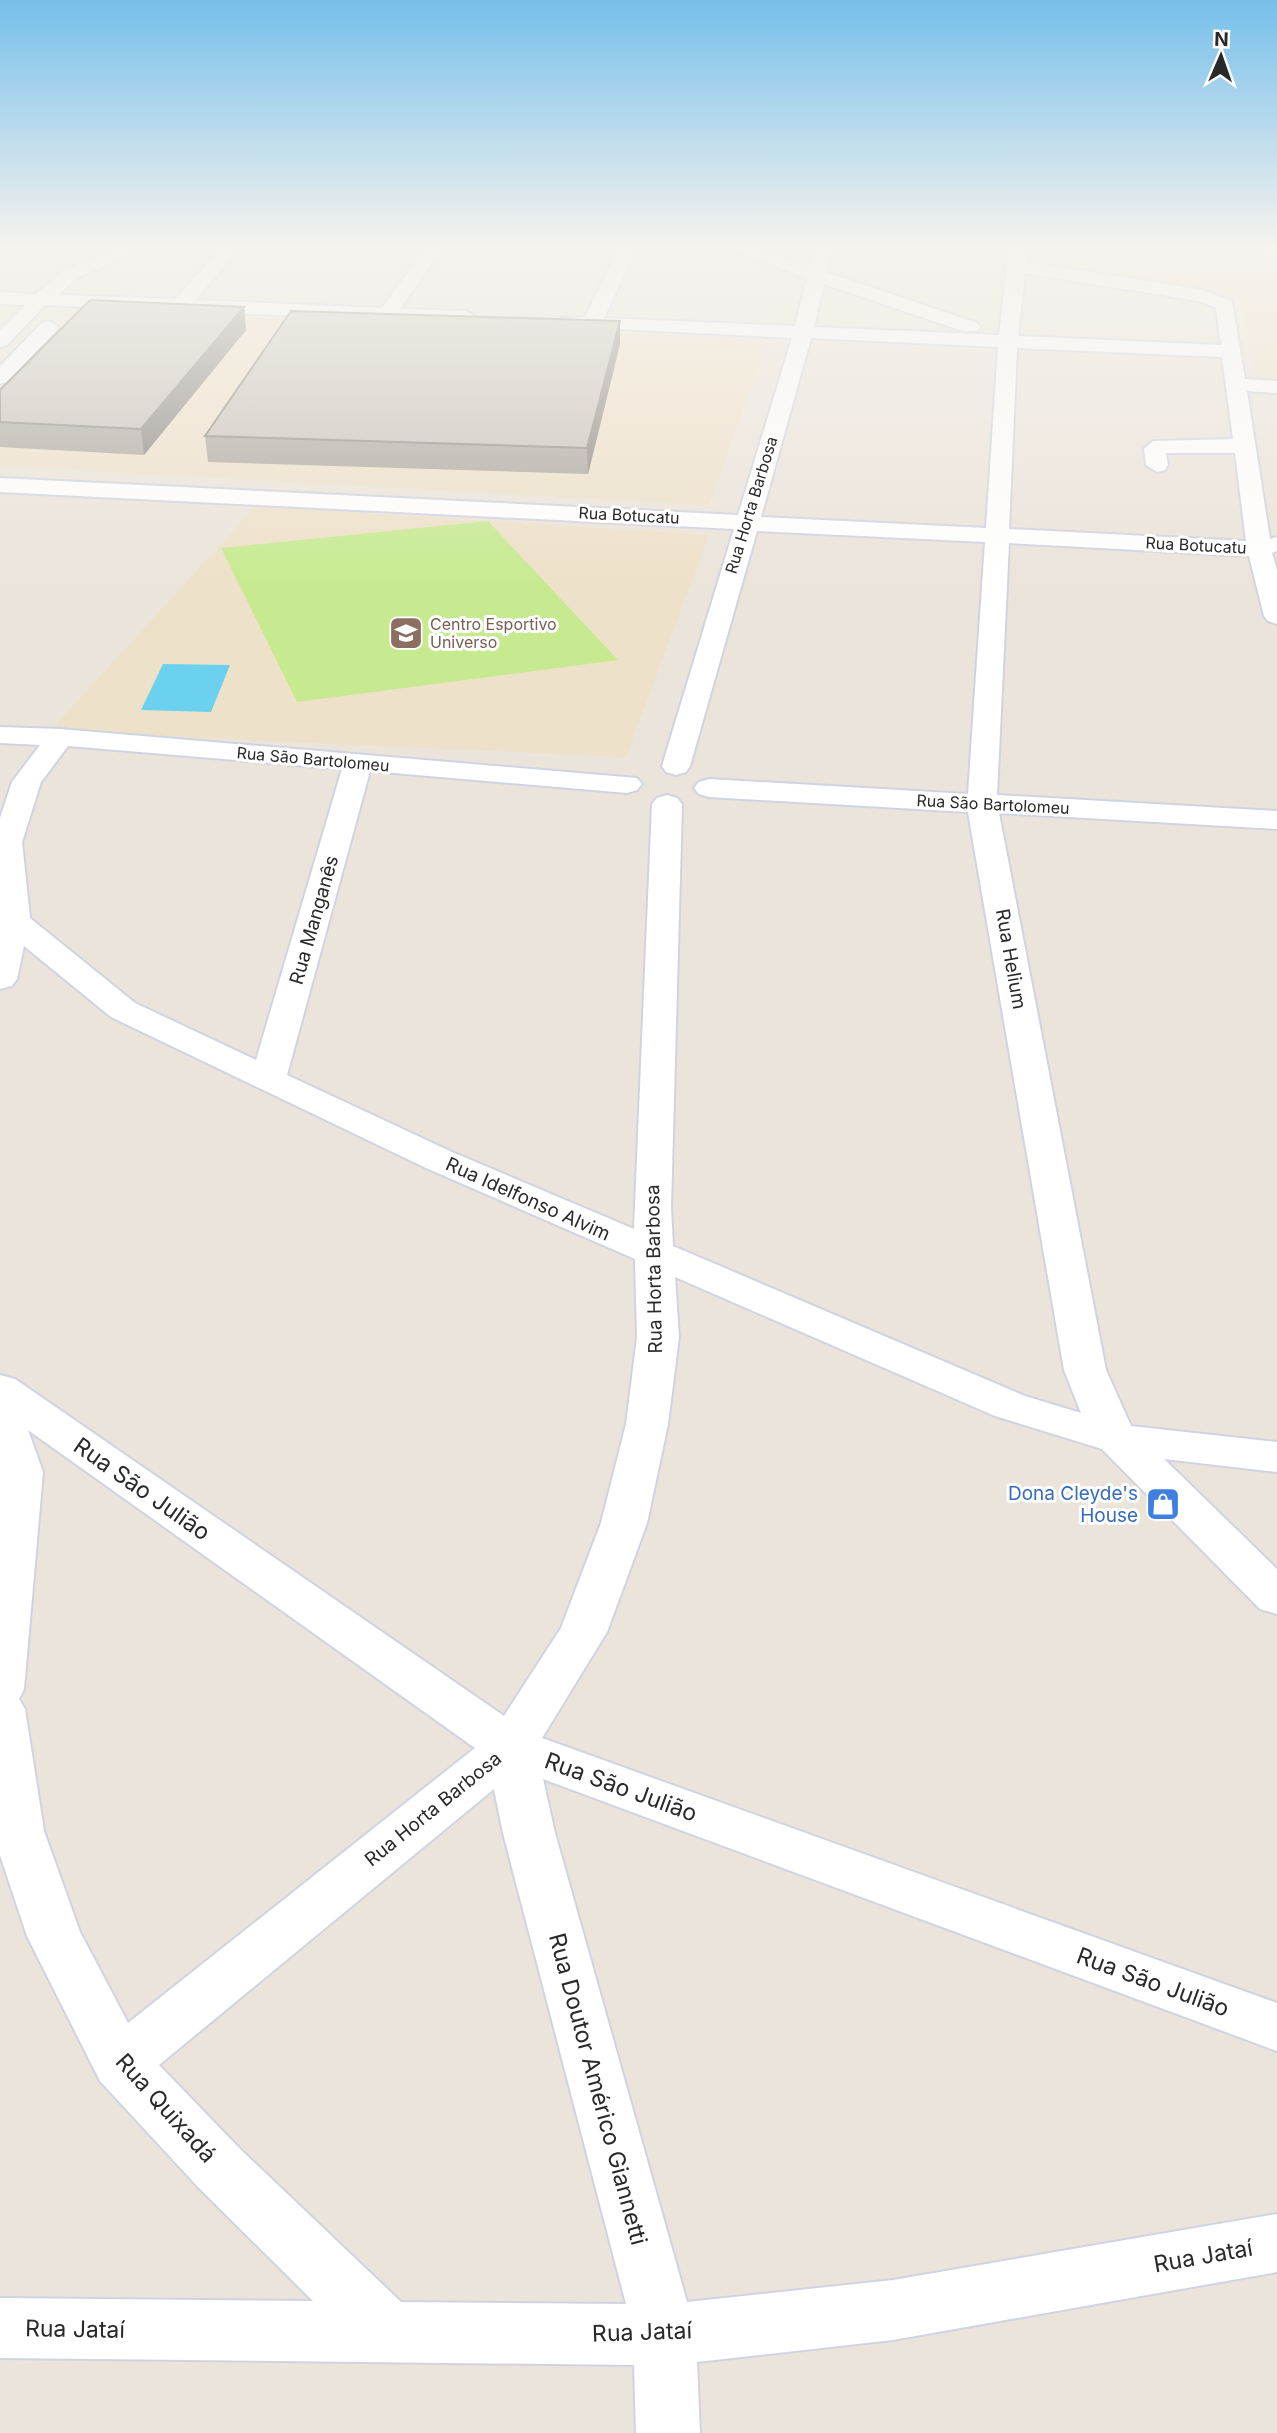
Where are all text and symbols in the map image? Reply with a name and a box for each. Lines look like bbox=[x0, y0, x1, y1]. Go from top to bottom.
north arrow bbox=[1186, 21, 1256, 91]
text: N bbox=[1214, 28, 1229, 51]
street label: Rua Horta Barbosa bbox=[721, 434, 781, 576]
street label: Rua Botucatu bbox=[578, 502, 680, 528]
street label: Rua Botucatu bbox=[1145, 532, 1247, 558]
school or university icon: Centro Esportivo Universo bbox=[387, 614, 425, 652]
place label: Centro Esportivo Universo bbox=[430, 614, 557, 652]
street label: Rua São Bartolomeu bbox=[236, 742, 390, 776]
street label: Rua São Bartolomeu bbox=[916, 790, 1070, 818]
street label: Rua Manganês bbox=[285, 853, 343, 987]
street label: Rua Helium bbox=[991, 907, 1031, 1011]
street label: Rua Idelfonso Alvim bbox=[442, 1152, 614, 1246]
street label: Rua Horta Barbosa bbox=[641, 1184, 667, 1354]
street label: Rua São Julião bbox=[68, 1432, 216, 1546]
place label: Dona Cleyde's House bbox=[1008, 1482, 1138, 1527]
shop icon: Dona Cleyde's House bbox=[1144, 1485, 1182, 1523]
street label: Rua São Julião bbox=[541, 1746, 701, 1828]
street label: Rua Horta Barbosa bbox=[360, 1747, 506, 1871]
street label: Rua Doutor Américo Giannetti bbox=[543, 1930, 653, 2248]
street label: Rua São Julião bbox=[1073, 1941, 1233, 2023]
street label: Rua Quixadá bbox=[110, 2048, 222, 2168]
street label: Rua Jataí bbox=[1151, 2233, 1255, 2278]
street label: Rua Jataí bbox=[25, 2314, 126, 2344]
street label: Rua Jataí bbox=[592, 2316, 693, 2348]

